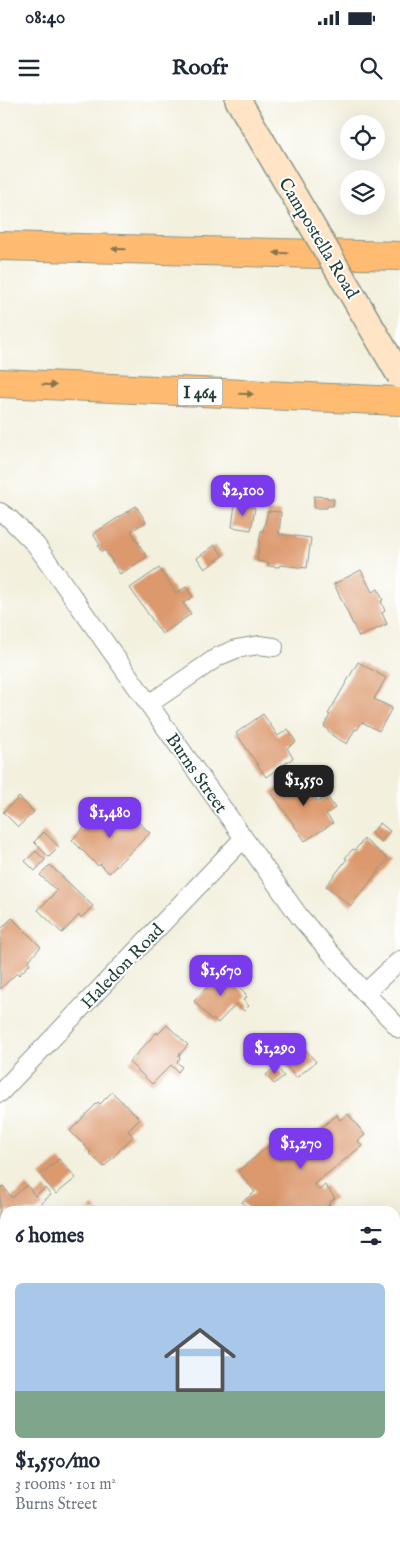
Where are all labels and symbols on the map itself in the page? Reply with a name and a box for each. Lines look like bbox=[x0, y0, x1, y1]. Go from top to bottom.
street label: Campostella Road bbox=[273, 174, 363, 304]
one-way arrow bbox=[111, 245, 127, 253]
one-way arrow bbox=[273, 249, 289, 257]
road number: I 464 bbox=[178, 378, 222, 406]
one-way arrow bbox=[41, 382, 57, 390]
one-way arrow bbox=[238, 391, 254, 399]
pin: $2,100 bbox=[202, 474, 284, 517]
street label: Burns Street bbox=[160, 729, 232, 818]
pin: $1,550 bbox=[263, 764, 345, 807]
pin: $1,480 bbox=[69, 796, 151, 839]
street label: Haledon Road bbox=[77, 919, 170, 1015]
pin: $1,670 bbox=[180, 954, 262, 997]
pin: $1,290 bbox=[234, 1032, 316, 1075]
pin: $1,270 bbox=[260, 1128, 342, 1170]

